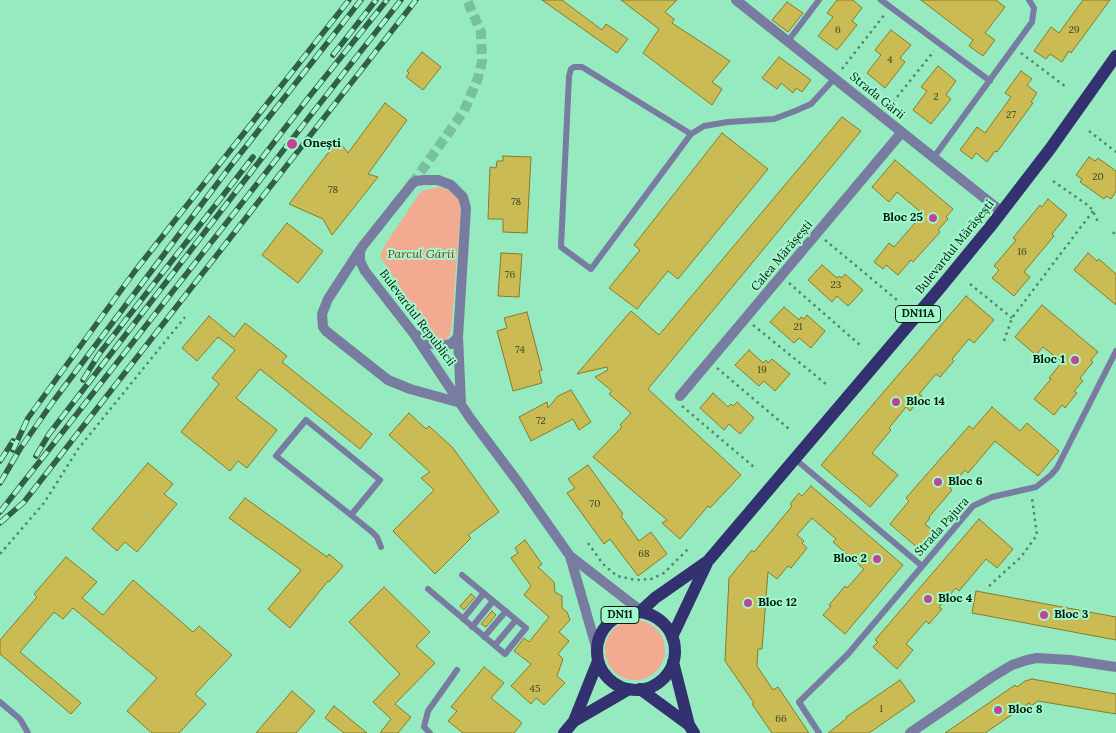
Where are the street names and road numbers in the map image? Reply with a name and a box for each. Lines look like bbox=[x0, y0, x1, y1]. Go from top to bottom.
street label: Strada Gării bbox=[847, 69, 907, 123]
street label: Bulevardul Mărășești bbox=[913, 197, 997, 297]
street label: Calea Mărășești bbox=[748, 218, 816, 294]
street label: Bulevardul Republicii bbox=[376, 267, 458, 369]
road number: DN11A bbox=[896, 306, 940, 322]
street label: Strada Pajura bbox=[912, 495, 972, 559]
road number: DN11 bbox=[601, 606, 639, 624]

